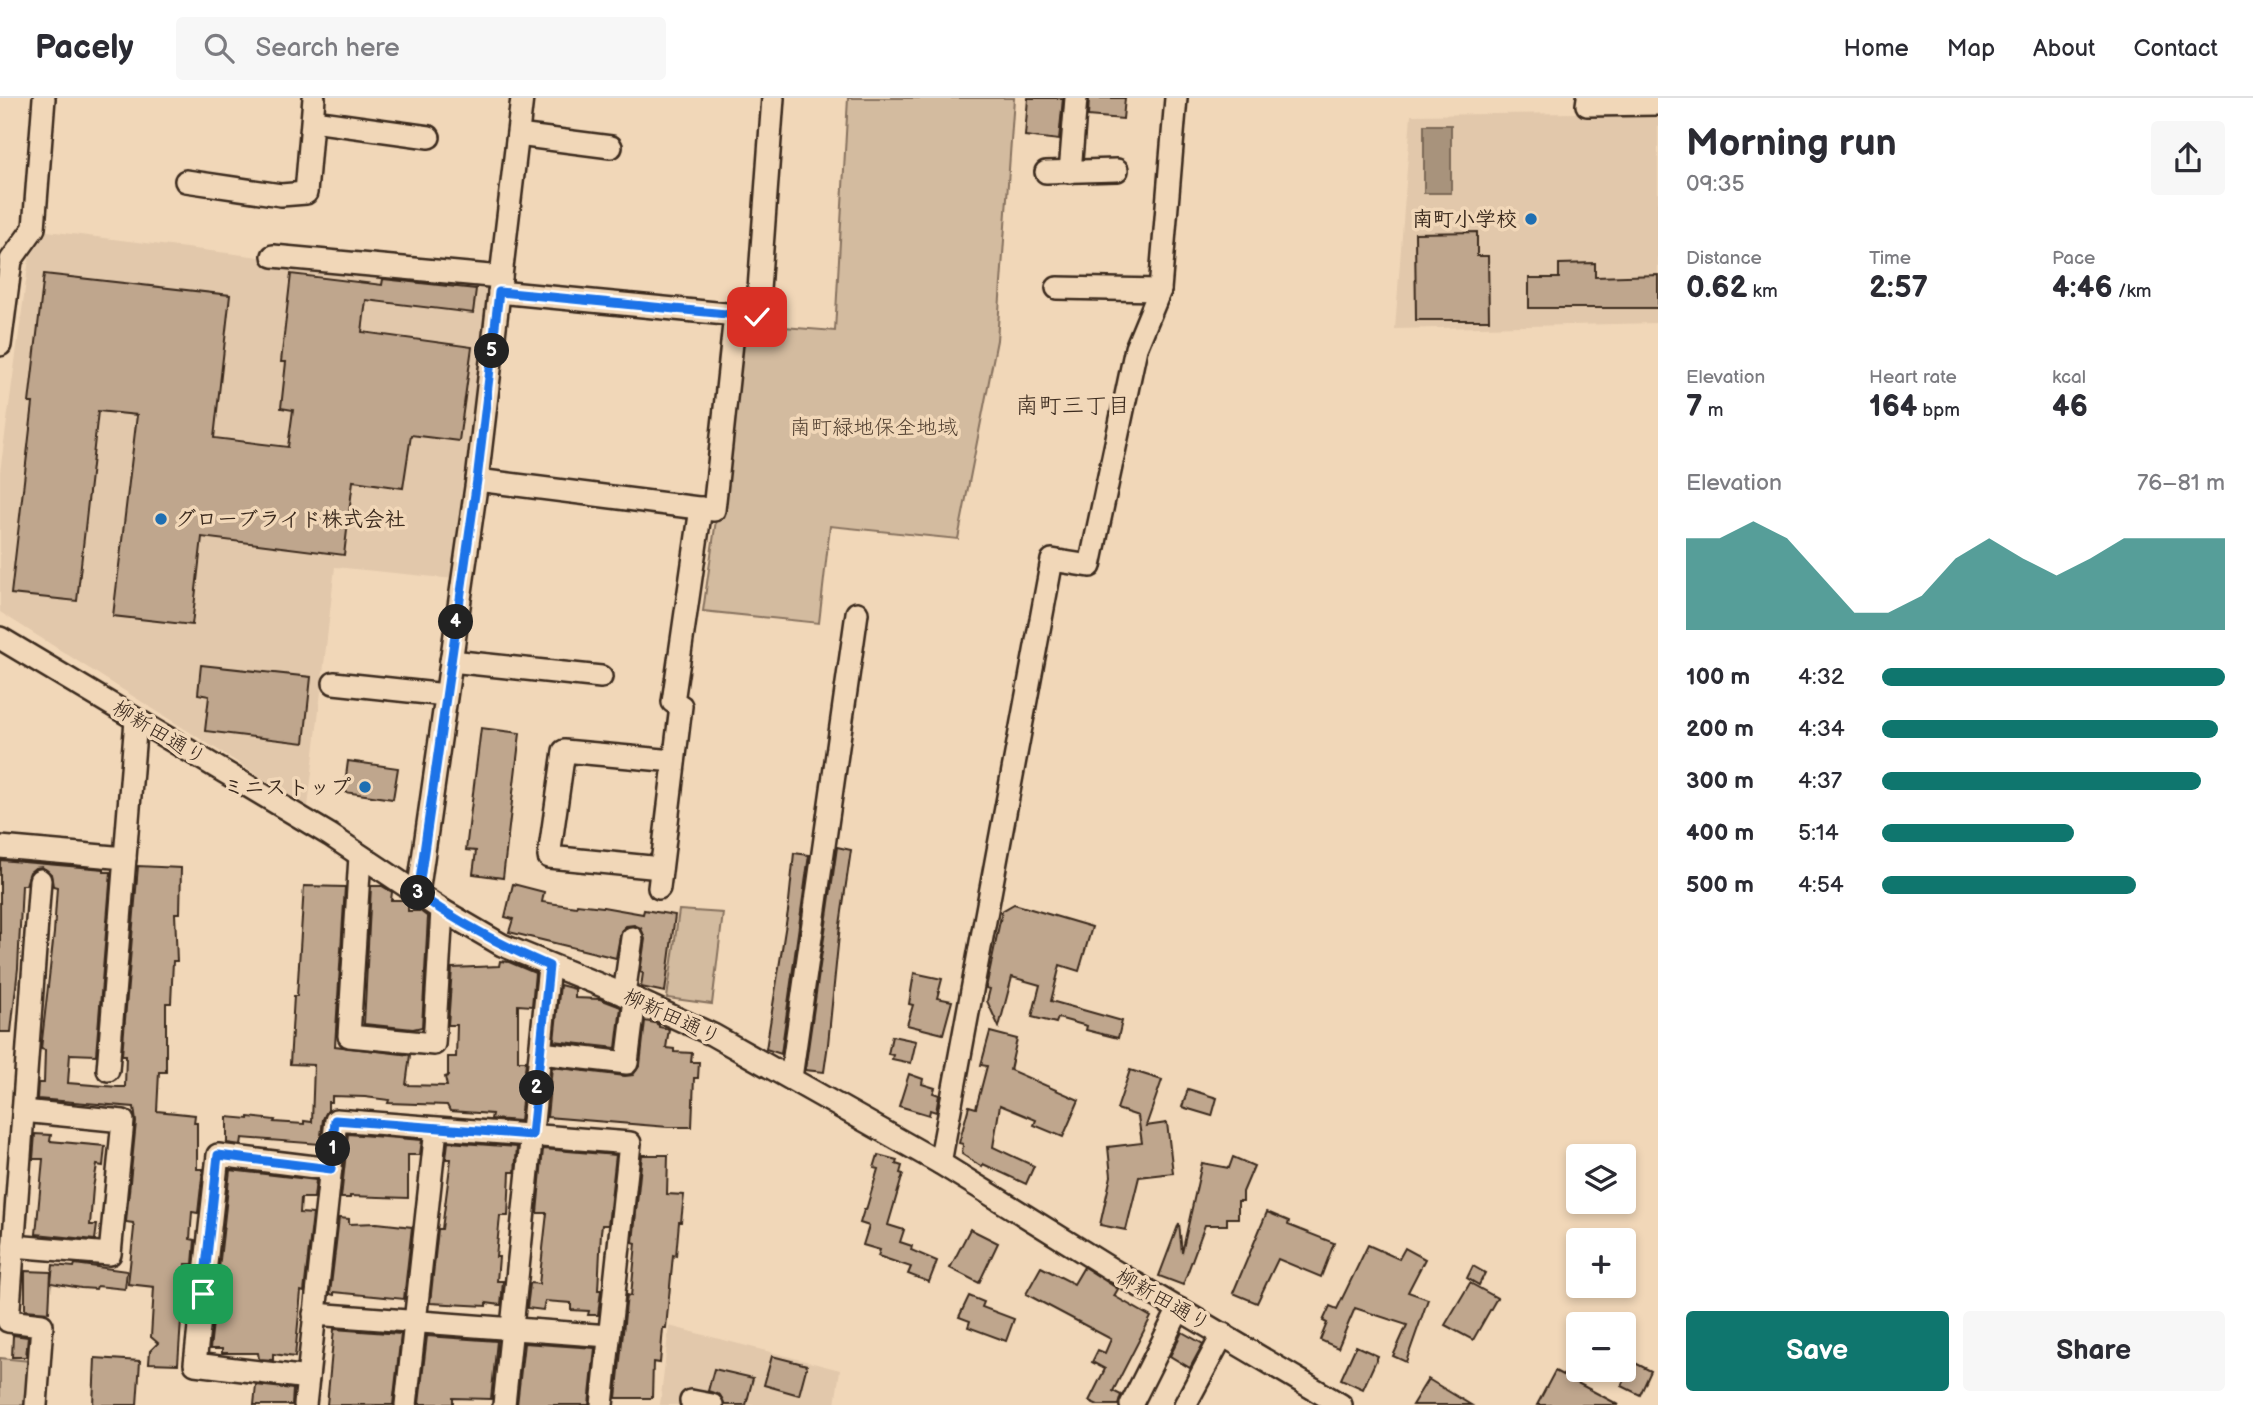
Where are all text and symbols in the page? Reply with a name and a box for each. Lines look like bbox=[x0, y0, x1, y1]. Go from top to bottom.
search box bbox=[176, 17, 666, 80]
text: Pacely bbox=[35, 28, 134, 68]
icon: search bbox=[200, 29, 238, 67]
text: Search here bbox=[256, 33, 400, 64]
text: Home bbox=[1844, 34, 1909, 63]
text: Map bbox=[1947, 34, 1995, 63]
text: About bbox=[2033, 34, 2095, 63]
text: Contact bbox=[2133, 34, 2218, 63]
text: Morning run bbox=[1686, 121, 1897, 166]
button: share bbox=[2151, 121, 2225, 195]
text: 09:35 bbox=[1686, 170, 1745, 198]
place label: 南町小学校 bbox=[1412, 207, 1517, 232]
marker: 南町小学校 bbox=[1523, 211, 1539, 227]
text: Distance bbox=[1686, 247, 1762, 270]
text: Time bbox=[1869, 247, 1911, 270]
text: Pace bbox=[2052, 247, 2095, 270]
text: 0.62 bbox=[1686, 270, 1747, 306]
text: 2:57 bbox=[1869, 270, 1928, 306]
text: 4:46 bbox=[2052, 270, 2113, 306]
text: km bbox=[1747, 280, 1778, 303]
text: /km bbox=[2113, 280, 2151, 303]
pin bbox=[727, 287, 787, 347]
icon: check bbox=[738, 298, 776, 336]
pin: 5 bbox=[475, 334, 510, 368]
text: 5 bbox=[486, 339, 497, 362]
text: Elevation bbox=[1686, 366, 1765, 389]
text: Heart rate bbox=[1869, 366, 1957, 389]
text: kcal bbox=[2052, 366, 2086, 389]
text: 7 bbox=[1686, 389, 1703, 425]
text: 164 bbox=[1869, 389, 1917, 425]
text: 46 bbox=[2052, 389, 2088, 425]
district label: 南町三丁目 bbox=[1016, 392, 1131, 420]
text: m bbox=[1703, 399, 1723, 422]
text: bpm bbox=[1917, 399, 1960, 422]
park label: 南町緑地保全地域 bbox=[790, 415, 958, 440]
text: Elevation bbox=[1686, 469, 1782, 497]
text: 76–81 m bbox=[2137, 469, 2225, 497]
place label: グローブライド株式会社 bbox=[175, 507, 406, 532]
marker: グローブライド株式会社 bbox=[153, 511, 169, 527]
pin: 4 bbox=[438, 604, 474, 640]
text: 4 bbox=[450, 610, 461, 633]
text: 100 m bbox=[1686, 663, 1750, 691]
text: 4:32 bbox=[1798, 663, 1844, 691]
street label: 柳新田通り bbox=[108, 695, 210, 771]
text: 200 m bbox=[1686, 715, 1754, 743]
text: 4:34 bbox=[1798, 715, 1845, 743]
text: 300 m bbox=[1686, 767, 1754, 795]
text: 4:37 bbox=[1798, 767, 1842, 795]
place label: ミニストップ bbox=[223, 775, 351, 800]
marker: ミニストップ bbox=[357, 779, 373, 795]
text: 400 m bbox=[1686, 819, 1754, 847]
text: 5:14 bbox=[1798, 819, 1839, 847]
text: 500 m bbox=[1686, 871, 1754, 899]
text: 4:54 bbox=[1798, 871, 1844, 899]
pin: 3 bbox=[400, 876, 436, 910]
text: 3 bbox=[412, 881, 423, 904]
street label: 柳新田通り bbox=[619, 983, 725, 1051]
pin: 2 bbox=[520, 1070, 554, 1105]
text: 2 bbox=[531, 1076, 542, 1099]
pin: 1 bbox=[316, 1132, 350, 1166]
text: 1 bbox=[329, 1137, 337, 1160]
map controls bbox=[1566, 1144, 1636, 1382]
button: layers bbox=[1566, 1144, 1636, 1214]
button: + bbox=[1566, 1228, 1636, 1298]
street label: 柳新田通り bbox=[1111, 1263, 1215, 1337]
pin bbox=[173, 1264, 233, 1324]
icon: arrive bbox=[184, 1275, 222, 1313]
button: Save bbox=[1686, 1311, 1949, 1391]
button: Share bbox=[1963, 1311, 2225, 1391]
button: − bbox=[1566, 1312, 1636, 1382]

